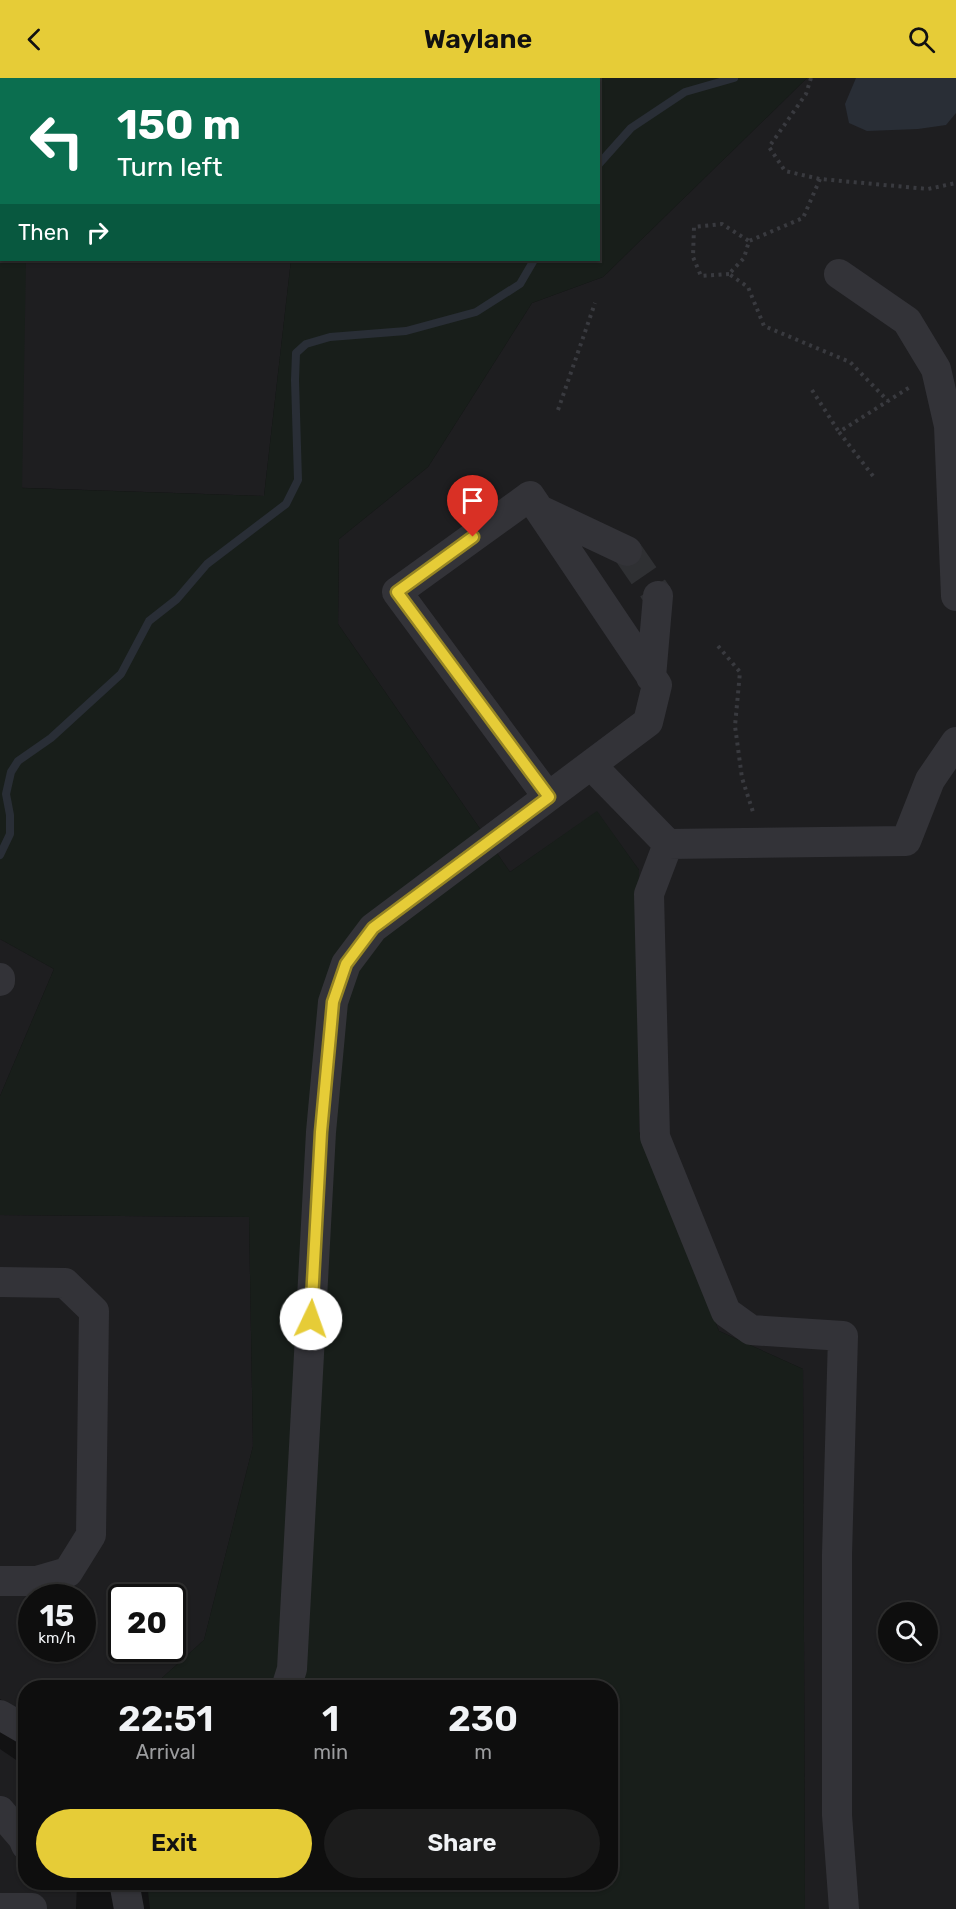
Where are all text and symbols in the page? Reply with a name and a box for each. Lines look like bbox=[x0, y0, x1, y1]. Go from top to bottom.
icon: back bbox=[18, 23, 51, 56]
text: Waylane bbox=[424, 23, 532, 55]
icon: search bbox=[905, 23, 938, 56]
text: 150 m bbox=[117, 100, 241, 150]
icon: left bbox=[18, 102, 96, 180]
text: Turn left bbox=[117, 151, 222, 183]
icon: right bbox=[81, 216, 114, 249]
text: Then bbox=[18, 219, 69, 246]
pin bbox=[447, 475, 498, 537]
icon: arrive bbox=[456, 484, 489, 517]
position arrow bbox=[279, 1287, 343, 1351]
speed limit sign: 20 bbox=[108, 1584, 186, 1662]
text: 15 bbox=[40, 1598, 74, 1634]
map controls bbox=[878, 1602, 938, 1662]
button: search bbox=[878, 1602, 938, 1662]
text: km/h bbox=[38, 1629, 76, 1647]
text: 22:51 bbox=[118, 1697, 213, 1740]
text: 1 bbox=[322, 1697, 339, 1740]
text: 230 bbox=[448, 1697, 518, 1740]
text: Arrival bbox=[136, 1740, 196, 1764]
text: min bbox=[313, 1740, 348, 1764]
text: m bbox=[474, 1740, 492, 1764]
button: Exit bbox=[36, 1809, 312, 1878]
button: Share bbox=[324, 1809, 600, 1878]

